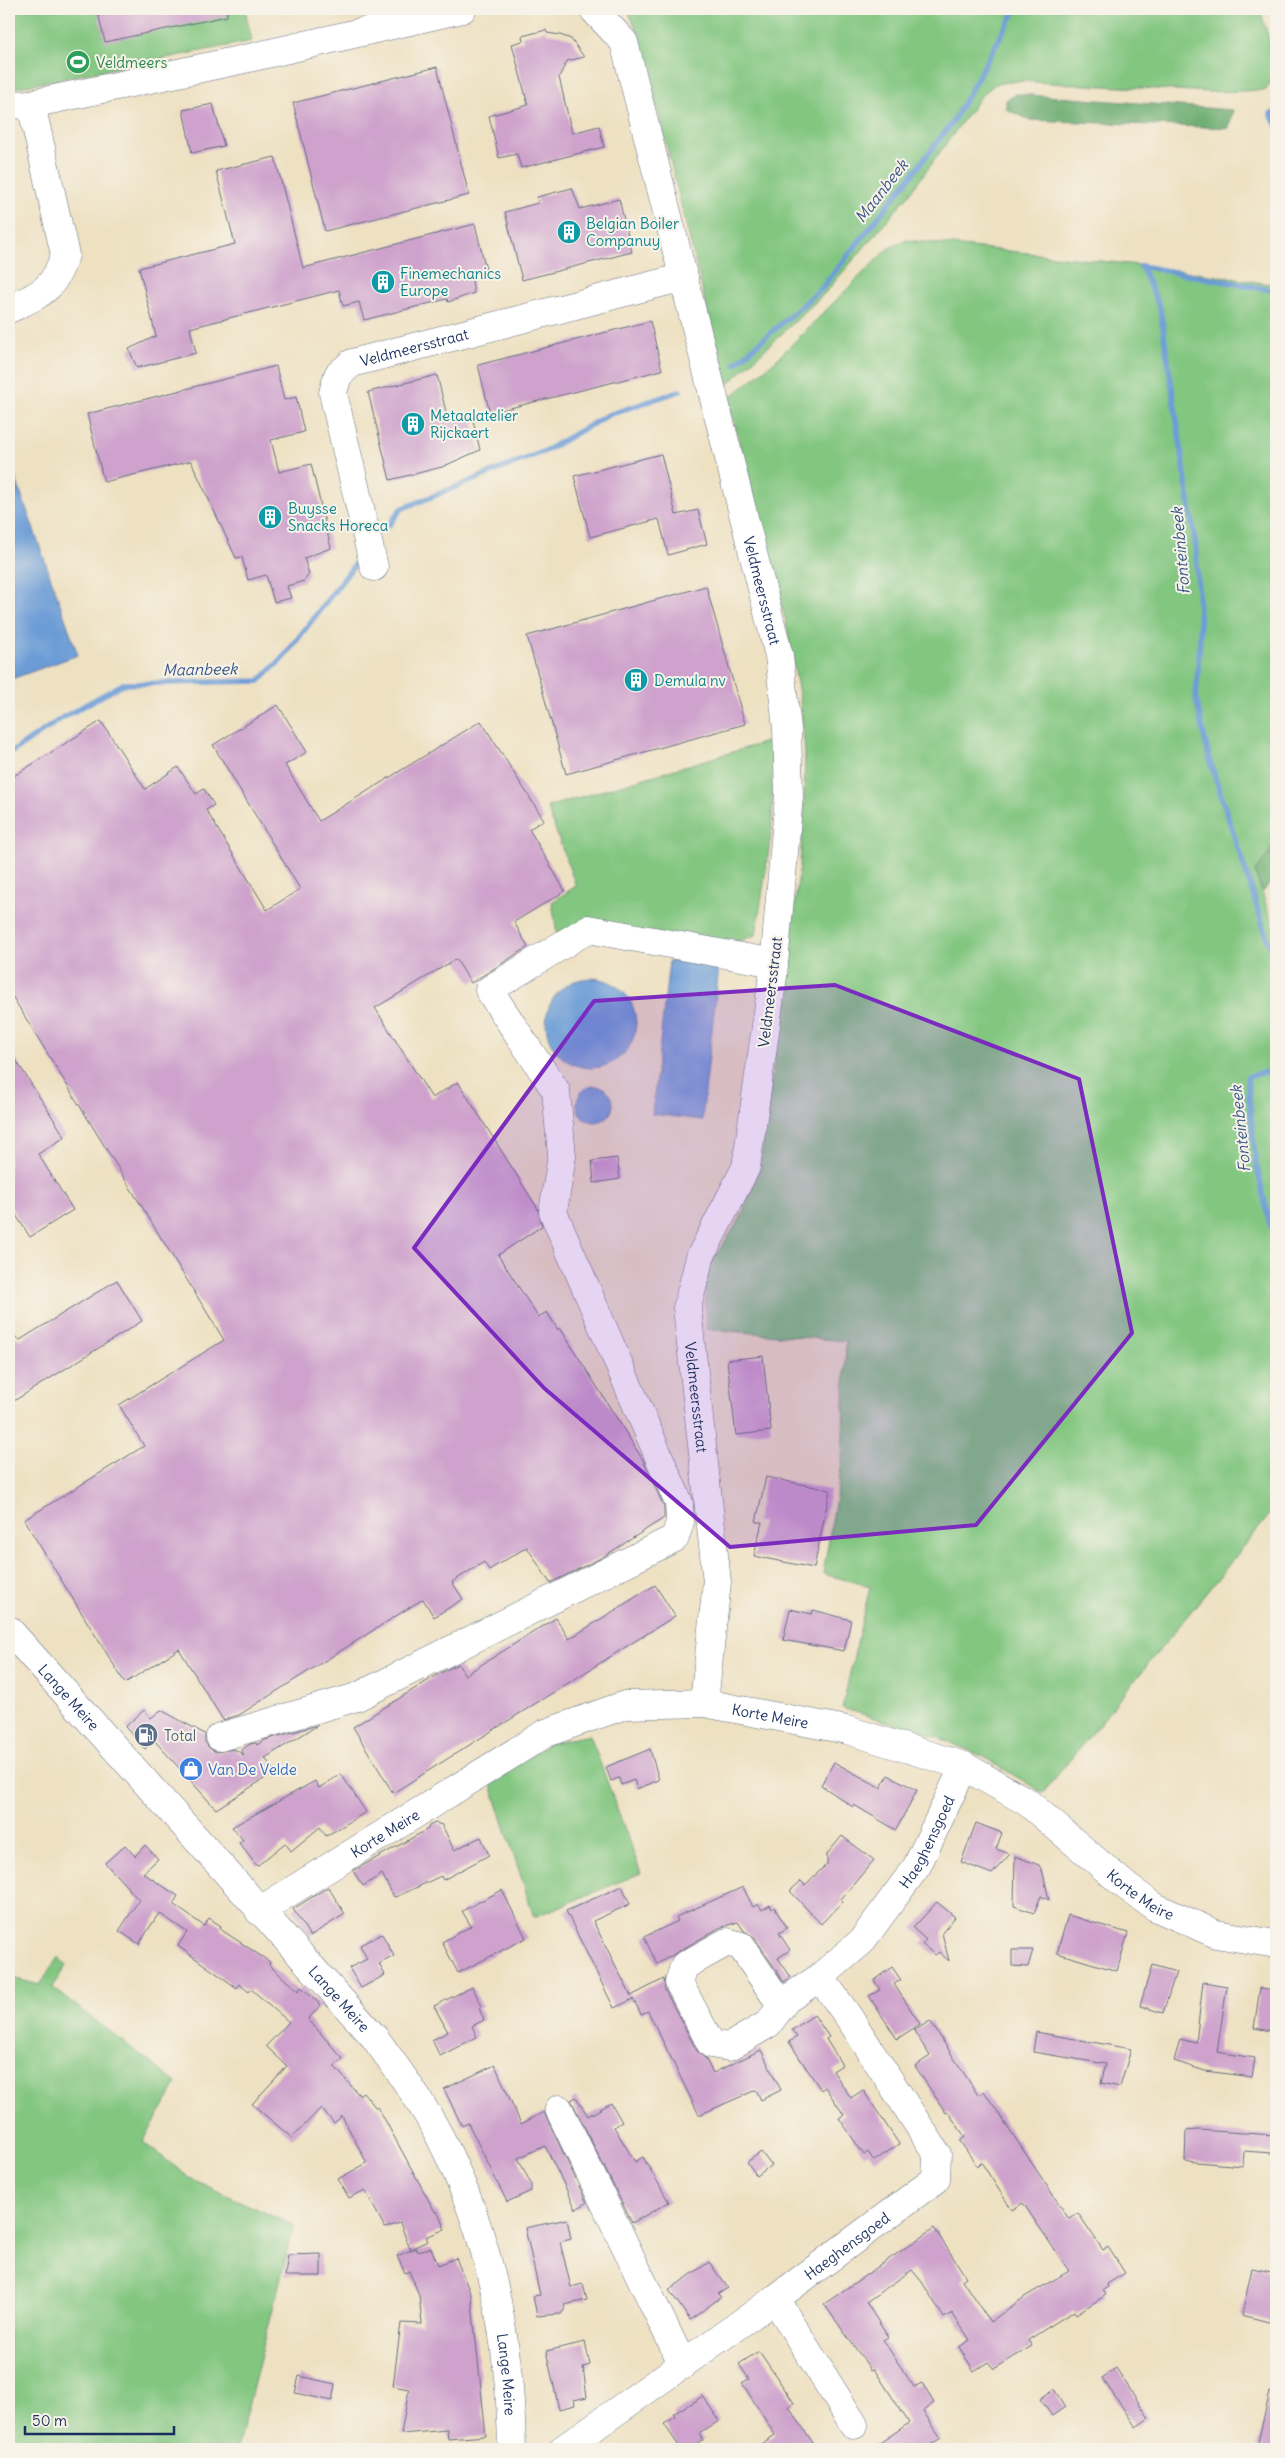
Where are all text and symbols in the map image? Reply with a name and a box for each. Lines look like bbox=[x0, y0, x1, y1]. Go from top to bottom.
sports icon: Veldmeers bbox=[65, 49, 91, 75]
place label: Veldmeers bbox=[96, 53, 168, 72]
water label: Maanbeek bbox=[850, 154, 913, 227]
place label: Belgian Boiler Companuy bbox=[586, 214, 679, 250]
building icon: Belgian Boiler Companuy bbox=[556, 219, 582, 245]
place label: Finemechanics Europe bbox=[400, 264, 501, 300]
building icon: Finemechanics Europe bbox=[370, 269, 396, 295]
street label: Veldmeersstraat bbox=[358, 324, 470, 370]
place label: Metaalatelier Rijckaert bbox=[430, 406, 518, 442]
building icon: Metaalatelier Rijckaert bbox=[400, 411, 426, 437]
place label: Buysse Snacks Horeca bbox=[288, 499, 389, 535]
building icon: Buysse Snacks Horeca bbox=[257, 504, 283, 530]
water label: Fonteinbeek bbox=[1166, 505, 1194, 595]
street label: Veldmeersstraat bbox=[740, 534, 785, 647]
water label: Maanbeek bbox=[163, 658, 239, 680]
building icon: Demula nv bbox=[623, 667, 649, 693]
place label: Demula nv bbox=[654, 671, 726, 690]
street label: Veldmeersstraat bbox=[754, 936, 786, 1048]
water label: Fonteinbeek bbox=[1225, 1083, 1255, 1174]
street label: Veldmeersstraat bbox=[681, 1341, 712, 1454]
street label: Lange Meire bbox=[34, 1660, 104, 1734]
street label: Korte Meire bbox=[730, 1699, 810, 1732]
fuel station icon: Total bbox=[133, 1722, 159, 1748]
place label: Total bbox=[164, 1726, 196, 1745]
shop icon: Van De Velde bbox=[178, 1756, 204, 1782]
place label: Van De Velde bbox=[208, 1760, 297, 1779]
street label: Haeghensgoed bbox=[895, 1792, 958, 1892]
street label: Korte Meire bbox=[347, 1804, 423, 1861]
street label: Korte Meire bbox=[1103, 1865, 1177, 1924]
street label: Lange Meire bbox=[305, 1961, 374, 2036]
street label: Haeghensgoed bbox=[800, 2208, 893, 2284]
street label: Lange Meire bbox=[493, 2332, 520, 2416]
scale bar bbox=[25, 2403, 174, 2435]
text: 50 m bbox=[32, 2411, 67, 2430]

